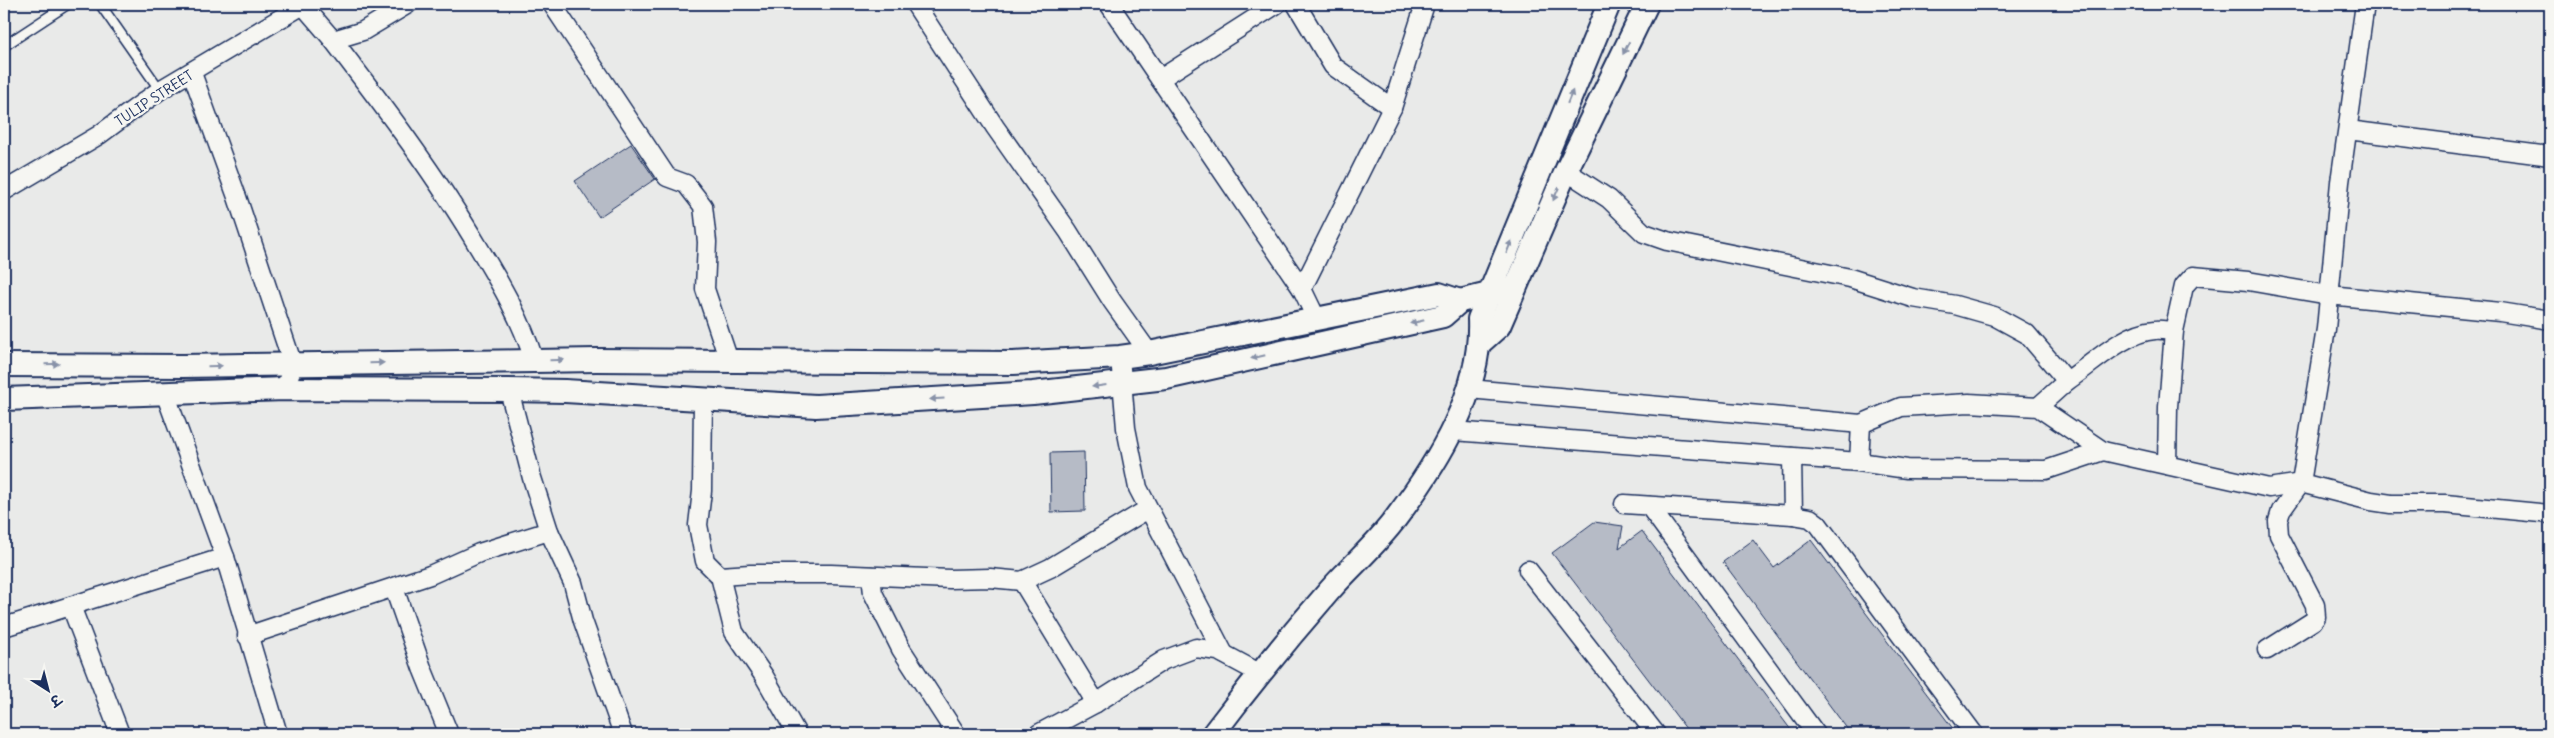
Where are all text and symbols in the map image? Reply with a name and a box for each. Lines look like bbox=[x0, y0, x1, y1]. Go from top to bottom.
one-way arrow bbox=[1622, 41, 1630, 55]
street label: TULIP STREET bbox=[111, 66, 197, 130]
one-way arrow bbox=[1566, 89, 1574, 104]
one-way arrow bbox=[1552, 187, 1560, 201]
one-way arrow bbox=[1505, 239, 1513, 254]
one-way arrow bbox=[1410, 318, 1425, 326]
one-way arrow bbox=[1251, 353, 1266, 361]
one-way arrow bbox=[550, 356, 566, 364]
one-way arrow bbox=[370, 359, 386, 367]
one-way arrow bbox=[45, 360, 61, 368]
one-way arrow bbox=[207, 361, 223, 369]
one-way arrow bbox=[1090, 382, 1106, 390]
one-way arrow bbox=[928, 395, 944, 403]
north arrow bbox=[22, 666, 72, 716]
text: उ bbox=[45, 689, 66, 712]

